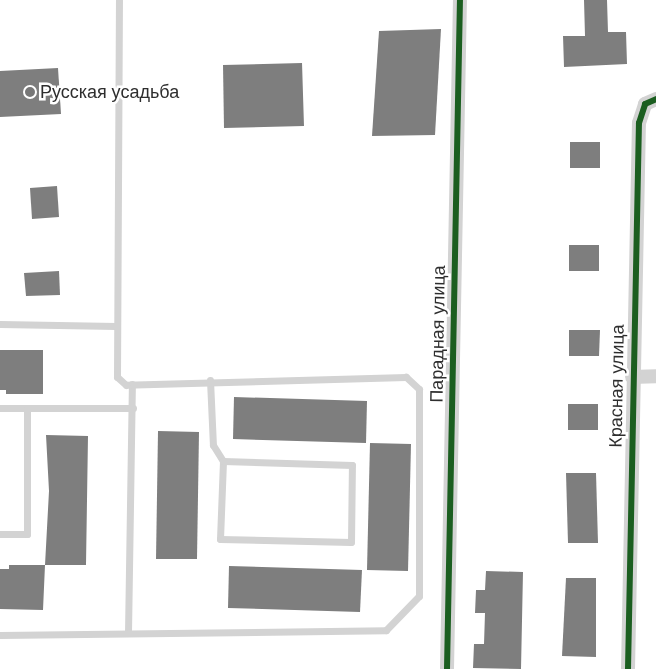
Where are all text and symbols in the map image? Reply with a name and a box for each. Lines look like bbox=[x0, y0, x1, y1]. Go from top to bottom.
place label: Русская усадьба bbox=[40, 81, 179, 103]
marker: Русская усадьба bbox=[24, 86, 36, 98]
street label: Парадная улица bbox=[426, 265, 450, 403]
street label: Красная улица bbox=[605, 324, 629, 448]

